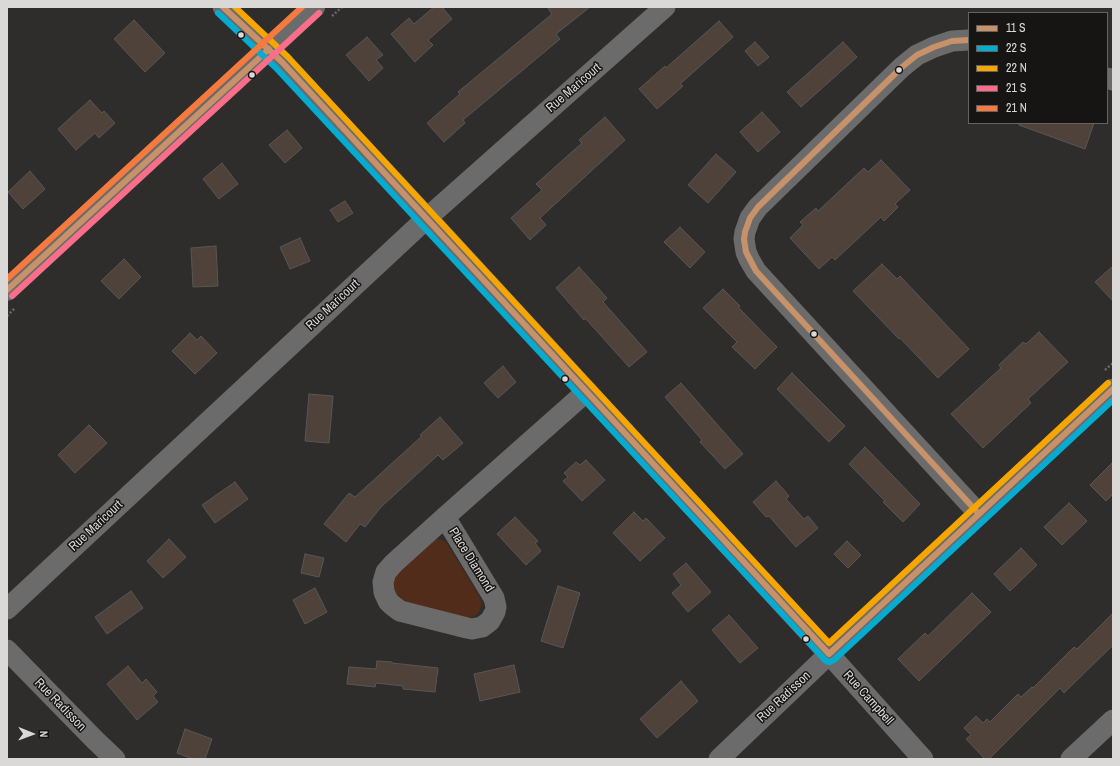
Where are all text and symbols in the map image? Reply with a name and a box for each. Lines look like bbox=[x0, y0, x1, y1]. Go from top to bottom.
legend bbox=[968, 12, 1108, 124]
text: 11 S bbox=[1006, 20, 1026, 36]
unlabelled marker bbox=[236, 30, 246, 40]
text: 22 S bbox=[1006, 40, 1026, 56]
street label: Rue Maricourt bbox=[543, 60, 605, 116]
text: 22 N bbox=[1006, 60, 1027, 76]
unlabelled marker bbox=[894, 65, 904, 75]
unlabelled marker bbox=[247, 70, 257, 80]
text: 21 S bbox=[1006, 80, 1026, 96]
text: 21 N bbox=[1006, 100, 1027, 116]
street label: Rue Maricourt bbox=[303, 276, 363, 334]
unlabelled marker bbox=[809, 329, 819, 339]
unlabelled marker bbox=[560, 374, 570, 384]
street label: Rue Maricourt bbox=[66, 497, 126, 555]
street label: Place Diamond bbox=[445, 525, 497, 595]
unlabelled marker bbox=[801, 634, 811, 644]
street label: Rue Radisson bbox=[754, 668, 814, 726]
street label: Rue Campbell bbox=[840, 668, 896, 728]
street label: Rue Radisson bbox=[31, 675, 89, 735]
north arrow bbox=[12, 714, 52, 754]
text: N bbox=[37, 731, 51, 738]

